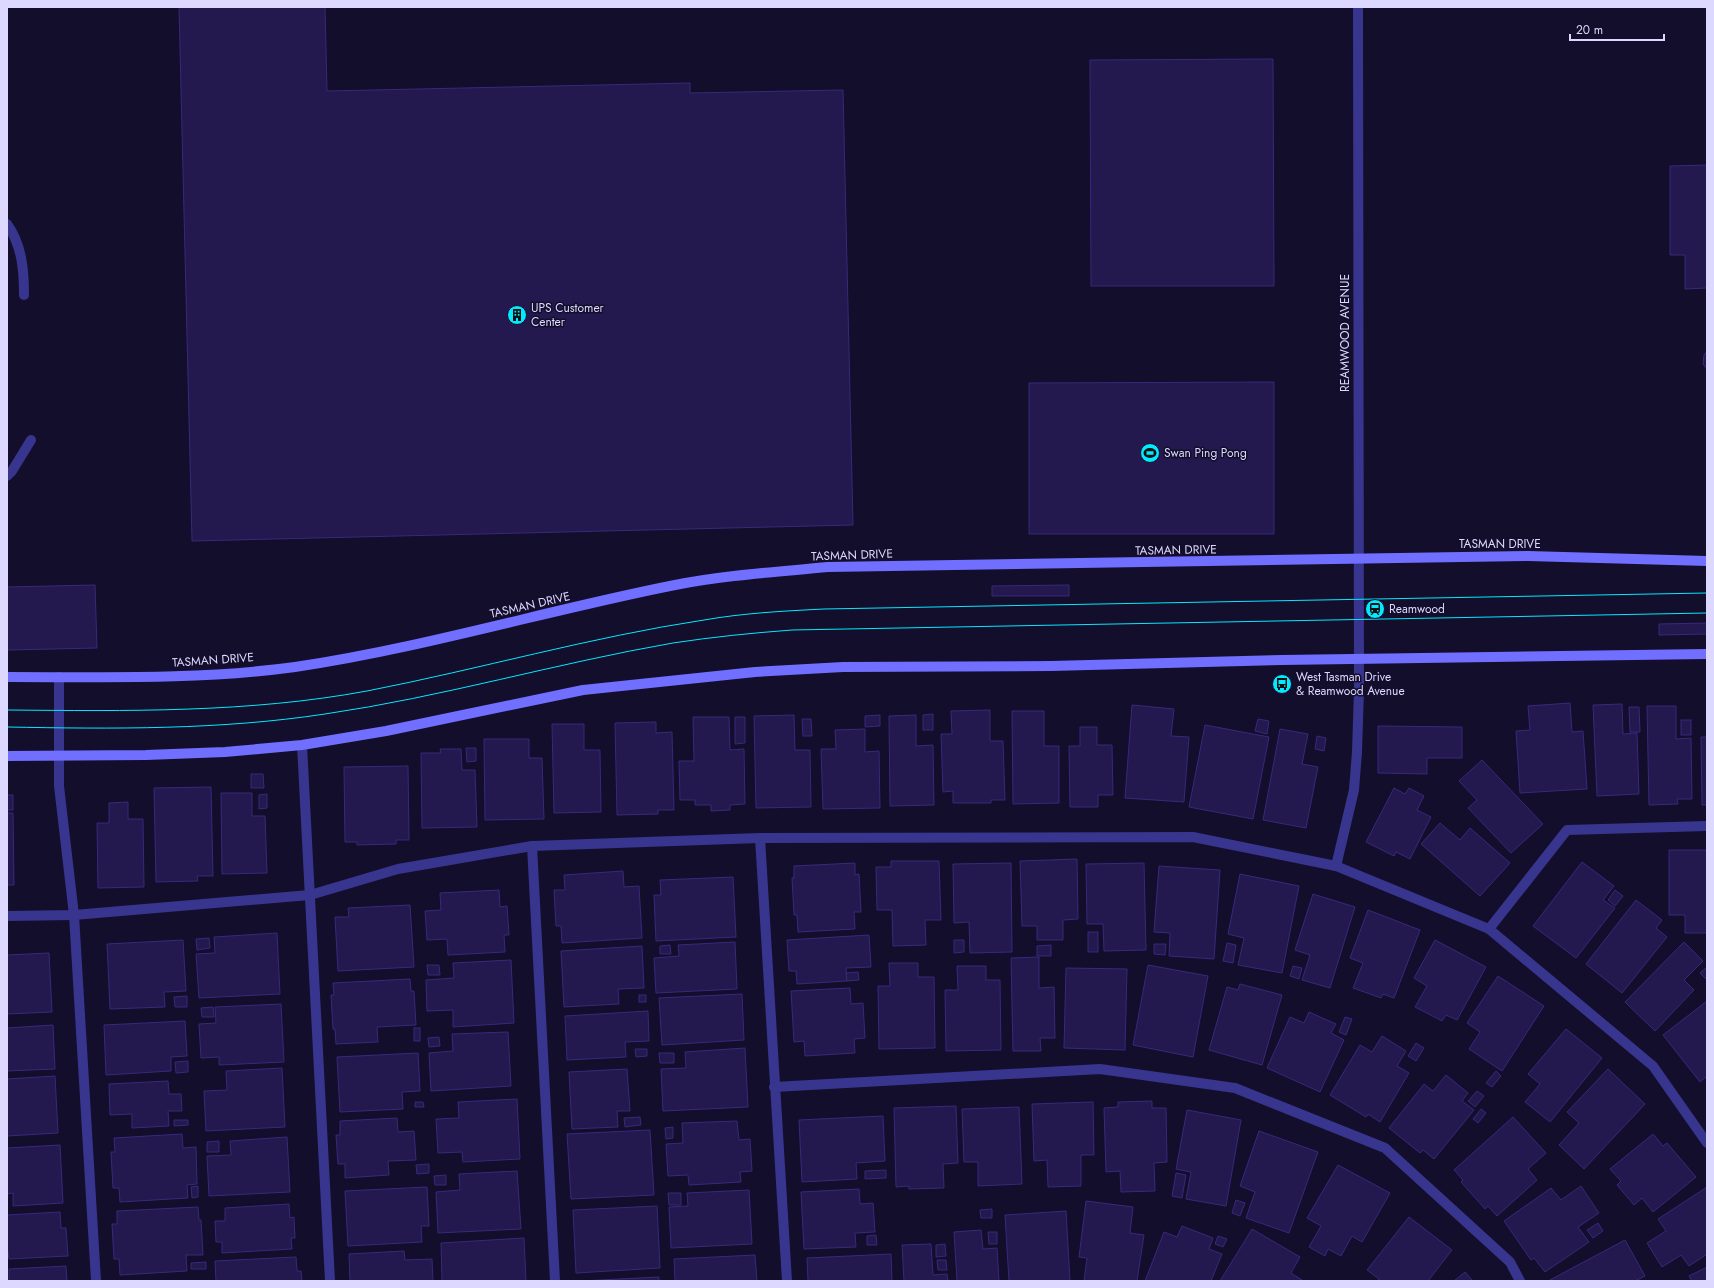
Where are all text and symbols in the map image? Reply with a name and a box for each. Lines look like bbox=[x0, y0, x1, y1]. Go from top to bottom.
scale bar bbox=[1570, 16, 1664, 42]
text: 20 m bbox=[1576, 21, 1603, 39]
street label: REAMWOOD AVENUE bbox=[1336, 274, 1354, 392]
place label: UPS Customer Center bbox=[531, 299, 605, 331]
building icon: UPS Customer Center bbox=[506, 304, 528, 326]
sports icon: Swan Ping Pong bbox=[1139, 442, 1161, 464]
place label: Swan Ping Pong bbox=[1164, 444, 1247, 462]
street label: TASMAN DRIVE bbox=[1459, 535, 1541, 553]
street label: TASMAN DRIVE bbox=[1135, 540, 1217, 560]
street label: TASMAN DRIVE bbox=[811, 545, 893, 565]
street label: TASMAN DRIVE bbox=[488, 587, 572, 623]
station icon: Reamwood bbox=[1364, 598, 1386, 620]
place label: Reamwood bbox=[1389, 600, 1445, 618]
street label: TASMAN DRIVE bbox=[172, 648, 254, 672]
place label: West Tasman Drive & Reamwood Avenue bbox=[1296, 668, 1405, 700]
bus stop icon: West Tasman Drive & Reamwood Avenue bbox=[1271, 673, 1293, 695]

